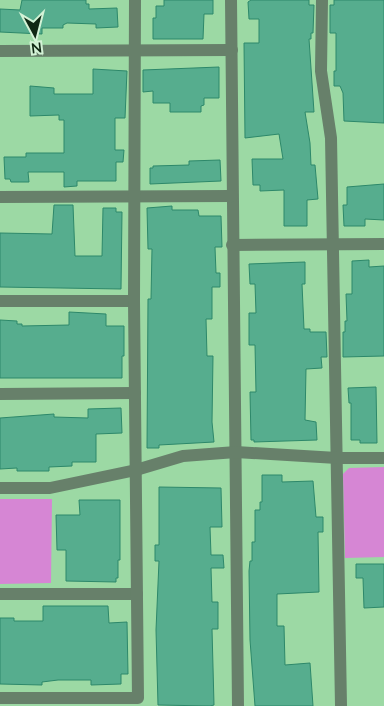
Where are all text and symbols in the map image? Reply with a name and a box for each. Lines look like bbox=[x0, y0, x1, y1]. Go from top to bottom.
north arrow bbox=[10, 10, 60, 60]
text: N bbox=[30, 39, 43, 57]

